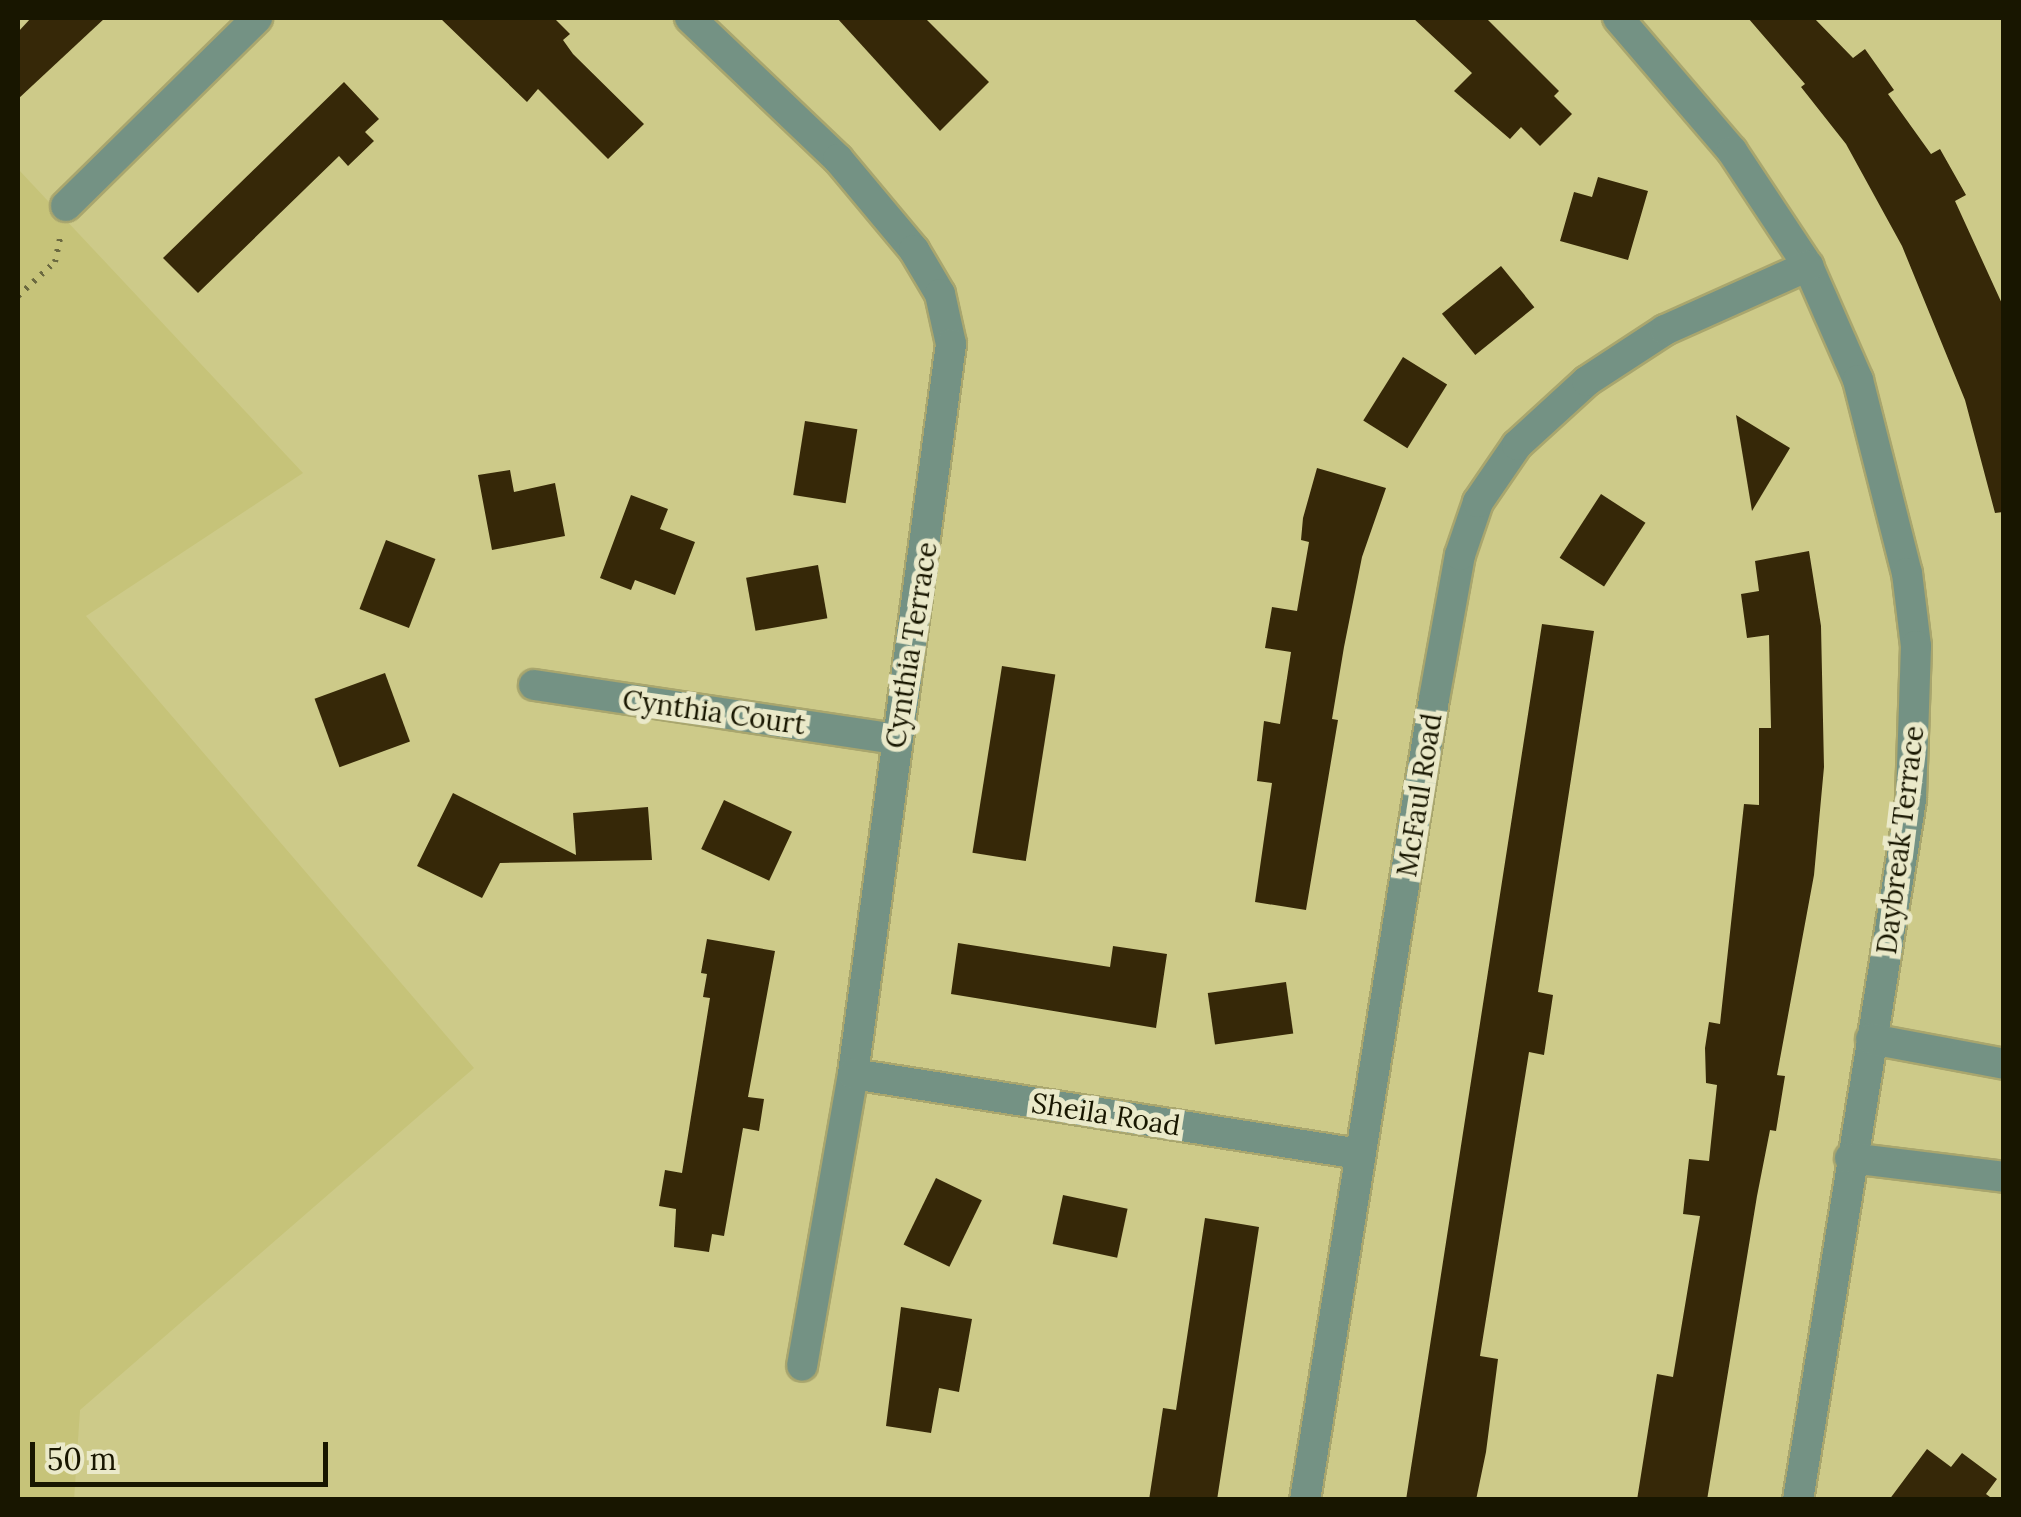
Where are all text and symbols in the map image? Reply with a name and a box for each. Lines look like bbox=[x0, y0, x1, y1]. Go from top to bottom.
street label: Cynthia Terrace bbox=[878, 539, 944, 751]
street label: Cynthia Court bbox=[620, 683, 808, 741]
street label: McFaul Road bbox=[1389, 711, 1449, 879]
street label: Daybreak Terrace bbox=[1869, 724, 1931, 956]
street label: Sheila Road bbox=[1029, 1086, 1183, 1142]
scale bar bbox=[35, 1422, 332, 1484]
text: 50 m bbox=[47, 1440, 117, 1478]

